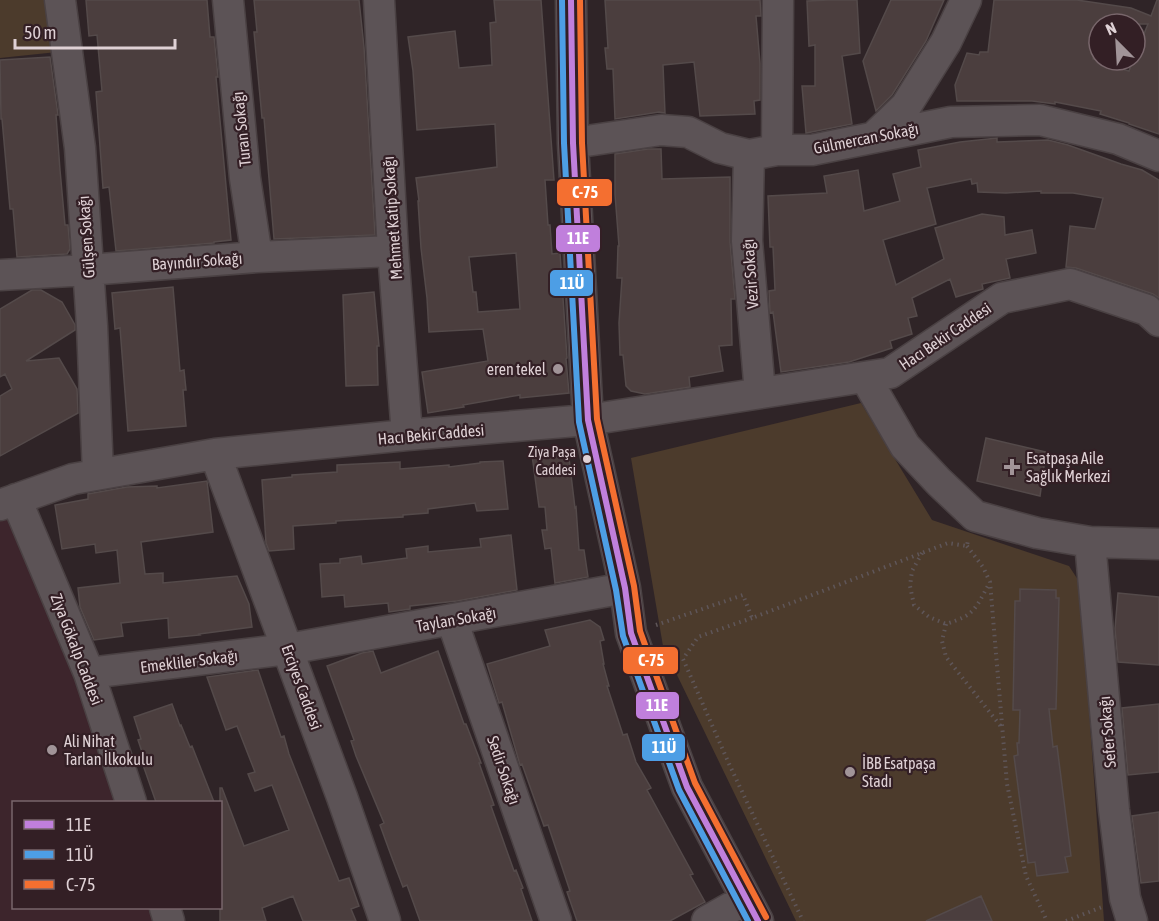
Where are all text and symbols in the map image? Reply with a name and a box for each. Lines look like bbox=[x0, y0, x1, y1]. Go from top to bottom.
scale bar bbox=[15, 12, 176, 50]
north arrow bbox=[1087, 12, 1147, 72]
text: N bbox=[1103, 18, 1119, 38]
text: 50 m bbox=[24, 22, 56, 43]
street label: Turan Sokağı bbox=[228, 91, 255, 167]
street label: Gülmercan Sokağı bbox=[812, 119, 920, 158]
street label: Mehmet Katip Sokağı bbox=[379, 156, 406, 280]
line badge: C-75 bbox=[556, 178, 613, 207]
text: C-75 bbox=[572, 183, 599, 201]
street label: Gülşen Sokağı bbox=[74, 195, 99, 279]
line badge: 11E bbox=[555, 224, 601, 253]
text: 11E bbox=[567, 229, 589, 247]
street label: Vezir Sokağı bbox=[739, 238, 762, 310]
street label: Bayındır Sokağı bbox=[151, 249, 243, 274]
line badge: 11Ü bbox=[549, 269, 594, 297]
text: 11Ü bbox=[560, 274, 584, 292]
street label: Hacı Bekir Caddesi bbox=[896, 299, 994, 373]
place label: eren tekel bbox=[487, 360, 547, 378]
marker: eren tekel bbox=[551, 362, 565, 376]
street label: Hacı Bekir Caddesi bbox=[377, 420, 485, 448]
place label: Ziya Paşa Caddesi bbox=[528, 444, 576, 478]
place label: Esatpaşa Aile Sağlık Merkezi bbox=[1026, 449, 1110, 486]
marker: Ziya Paşa Caddesi bbox=[581, 453, 593, 465]
marker: Esatpaşa Aile Sağlık Merkezi bbox=[1003, 458, 1021, 476]
street label: Ziya Gökalp Caddesi bbox=[47, 591, 107, 708]
street label: Taylan Sokağı bbox=[415, 603, 498, 636]
street label: Erciyes Caddesi bbox=[277, 642, 326, 732]
street label: Emekliler Sokağı bbox=[139, 646, 239, 677]
line badge: C-75 bbox=[622, 646, 679, 675]
text: C-75 bbox=[638, 651, 665, 669]
line badge: 11E bbox=[635, 691, 680, 720]
street label: Sefer Sokağı bbox=[1095, 695, 1120, 769]
text: 11E bbox=[646, 696, 668, 714]
place label: Ali Nihat Tarlan İlkokulu bbox=[64, 732, 153, 768]
street label: Sedir Sokağı bbox=[483, 733, 524, 807]
line badge: 11Ü bbox=[641, 733, 686, 762]
text: 11Ü bbox=[652, 738, 676, 756]
marker: Ali Nihat Tarlan İlkokulu bbox=[45, 743, 59, 757]
place label: İBB Esatpaşa Stadı bbox=[862, 754, 936, 790]
marker: İBB Esatpaşa Stadı bbox=[843, 765, 857, 779]
legend bbox=[12, 801, 222, 909]
text: 11E bbox=[66, 814, 91, 835]
text: 11Ü bbox=[66, 844, 94, 865]
text: C-75 bbox=[66, 874, 96, 895]

